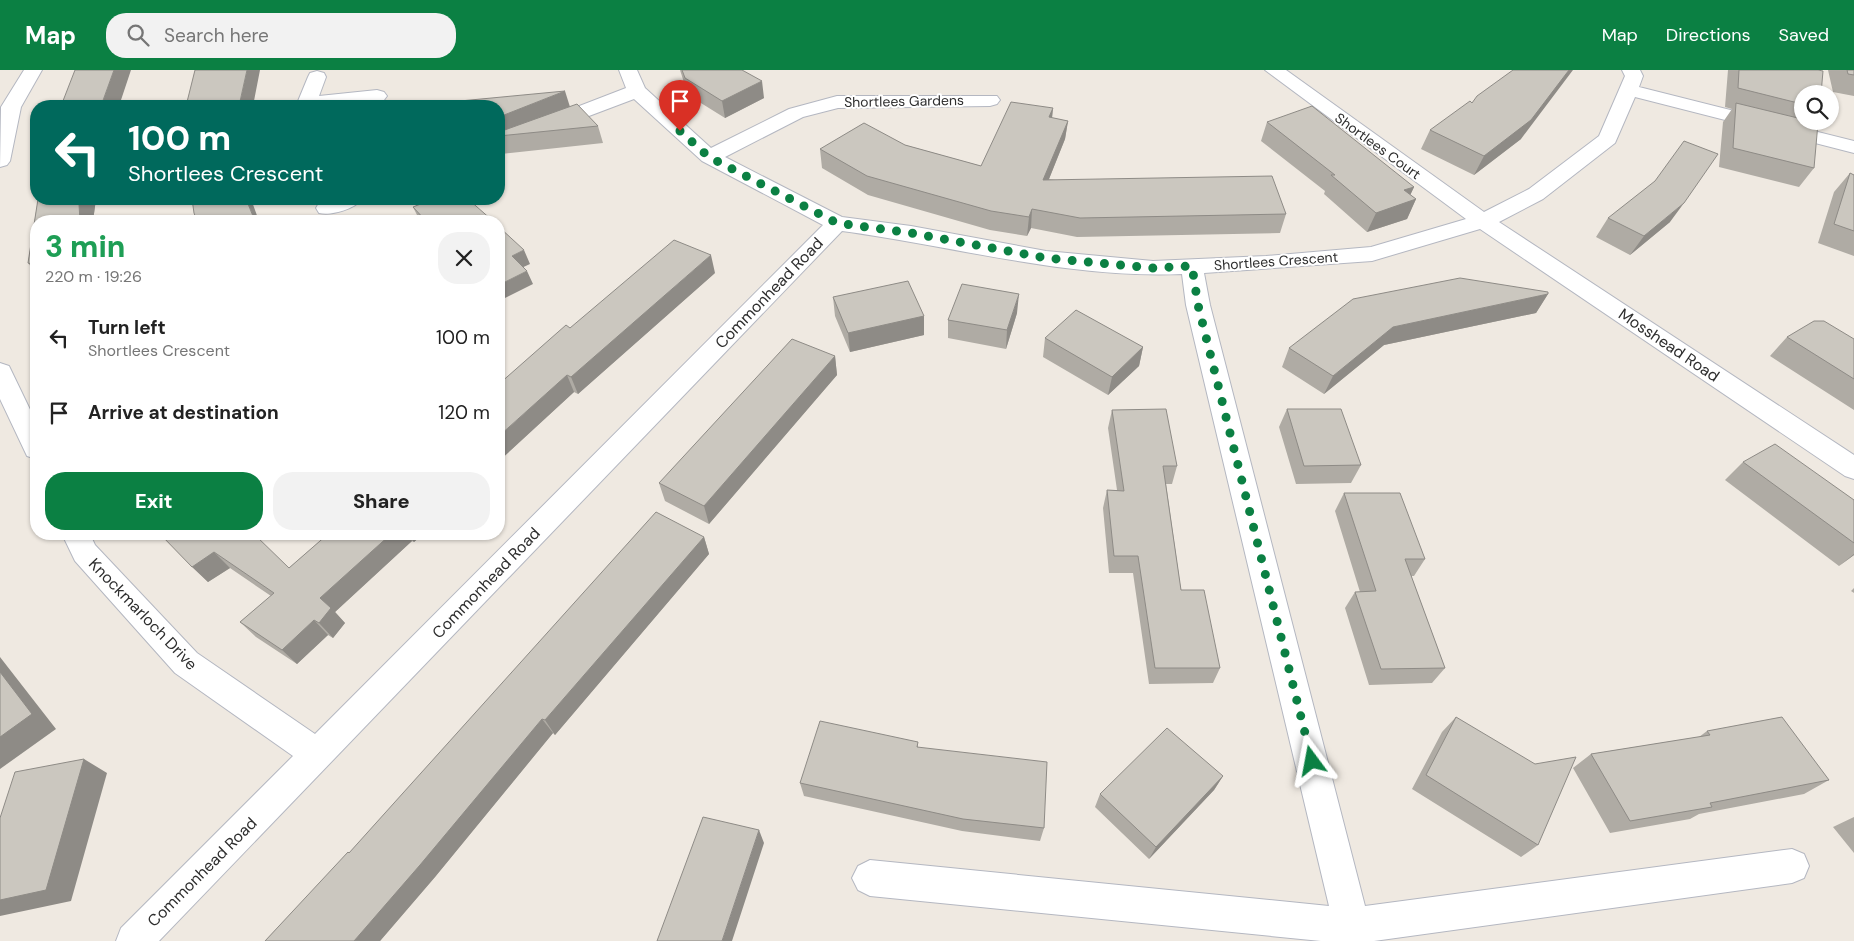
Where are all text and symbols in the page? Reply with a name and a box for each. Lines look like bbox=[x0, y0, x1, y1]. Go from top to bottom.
search box bbox=[106, 13, 456, 58]
text: Map bbox=[25, 20, 76, 51]
icon: search bbox=[124, 21, 152, 49]
text: Search here bbox=[164, 23, 269, 48]
text: Map bbox=[1602, 23, 1638, 47]
text: Directions bbox=[1666, 23, 1751, 47]
text: Saved bbox=[1779, 23, 1829, 47]
pin bbox=[659, 80, 701, 131]
map controls bbox=[1794, 85, 1839, 130]
button: search bbox=[1794, 85, 1839, 130]
icon: arrive bbox=[666, 87, 694, 115]
street label: Shortlees Gardens bbox=[844, 91, 964, 111]
street label: Shortlees Court bbox=[1331, 109, 1425, 183]
text: 100 m bbox=[128, 115, 231, 161]
icon: left bbox=[45, 120, 110, 185]
text: Shortlees Crescent bbox=[128, 159, 323, 188]
text: 3 min bbox=[45, 227, 125, 266]
button: close bbox=[438, 232, 490, 284]
street label: Commonhead Road bbox=[710, 233, 828, 353]
street label: Shortlees Crescent bbox=[1213, 248, 1339, 274]
text: 220 m · 19:26 bbox=[45, 266, 142, 287]
street label: Mosshead Road bbox=[1614, 303, 1724, 387]
text: Turn left bbox=[88, 315, 166, 340]
icon: left bbox=[45, 324, 73, 352]
text: 100 m bbox=[436, 325, 490, 350]
text: Shortlees Crescent bbox=[88, 340, 230, 361]
icon: arrive bbox=[45, 399, 73, 427]
text: Arrive at destination bbox=[88, 400, 279, 425]
text: 120 m bbox=[438, 400, 490, 425]
button: Exit bbox=[45, 472, 263, 530]
button: Share bbox=[273, 472, 490, 530]
street label: Commonhead Road bbox=[427, 523, 545, 643]
street label: Knockmarloch Drive bbox=[84, 554, 202, 674]
position arrow bbox=[1285, 734, 1337, 786]
street label: Commonhead Road bbox=[143, 813, 261, 931]

